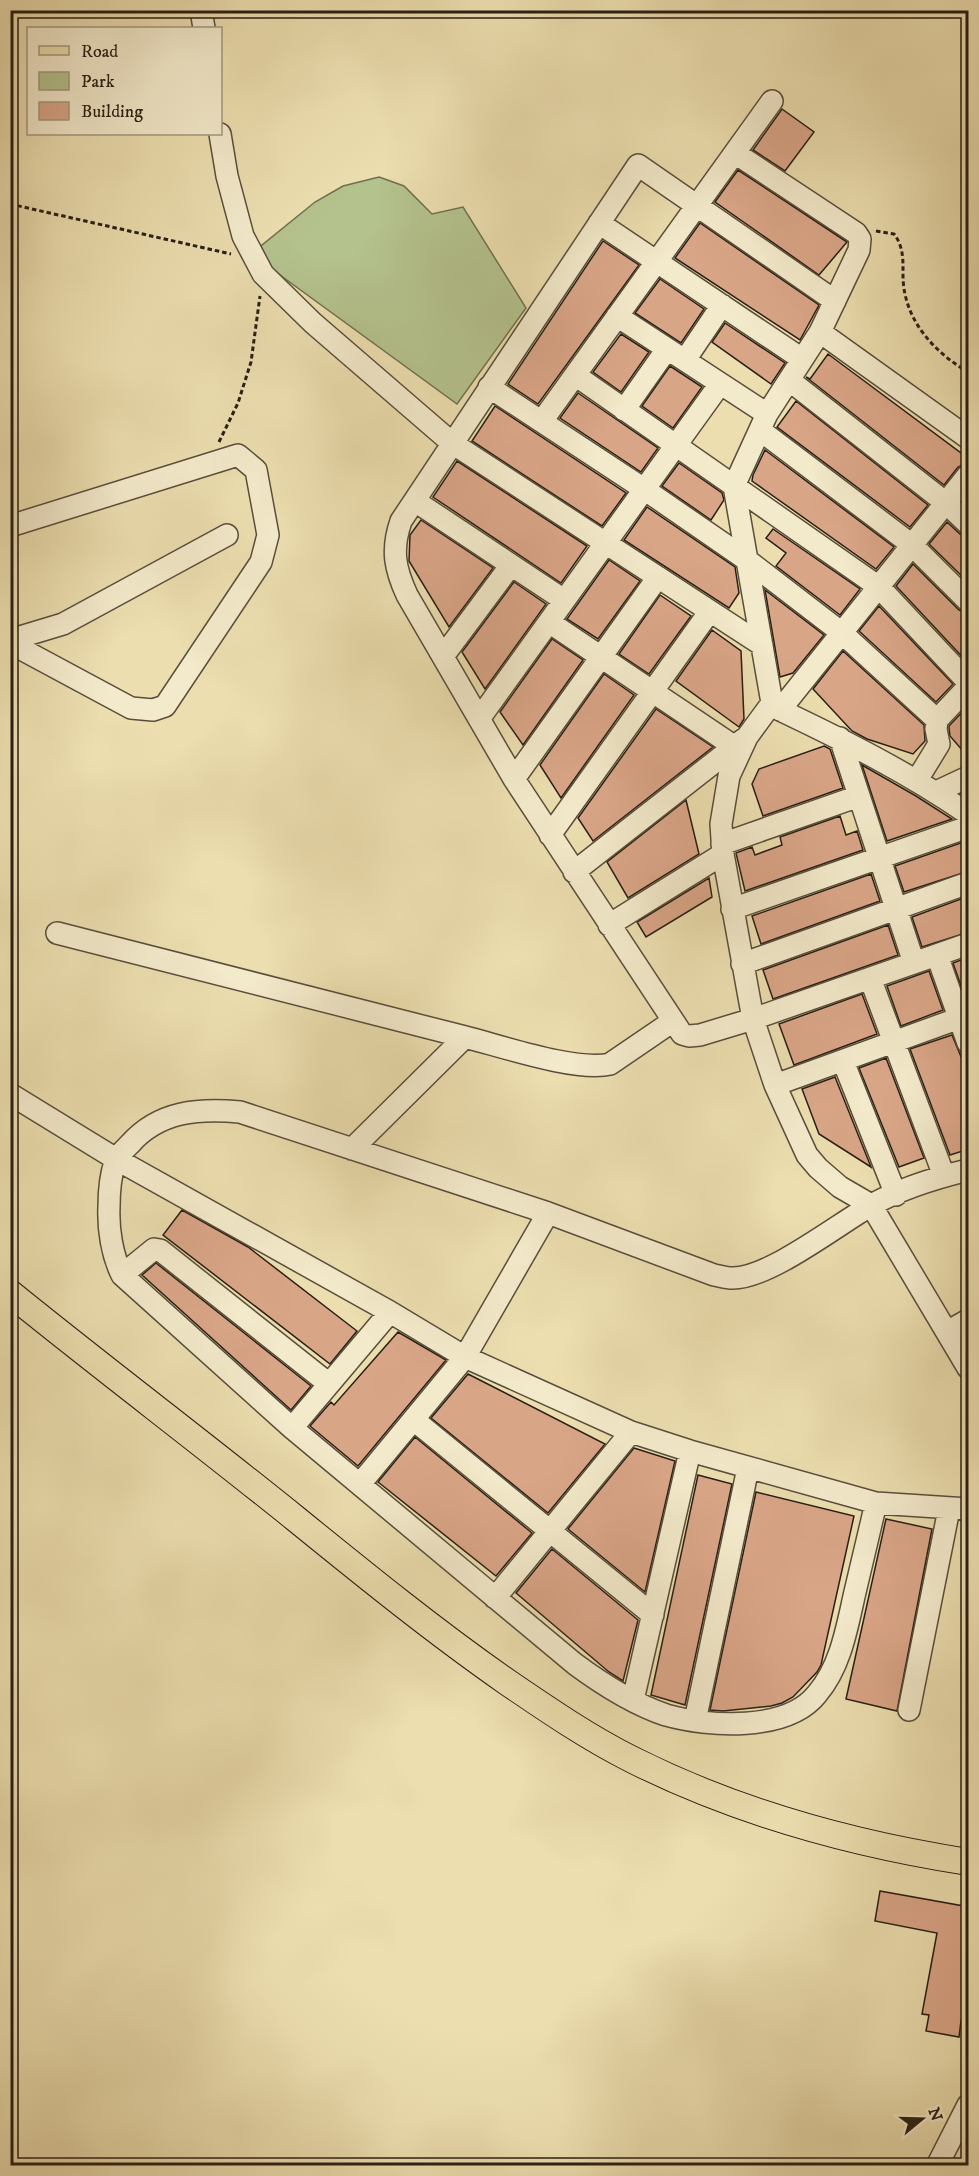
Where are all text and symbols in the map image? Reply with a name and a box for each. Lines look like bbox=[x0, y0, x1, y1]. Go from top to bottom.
legend bbox=[27, 27, 222, 135]
text: Road bbox=[81, 41, 118, 63]
text: Park bbox=[81, 71, 115, 93]
text: Building bbox=[81, 101, 143, 123]
north arrow bbox=[892, 2089, 952, 2149]
text: N bbox=[924, 2105, 947, 2124]

